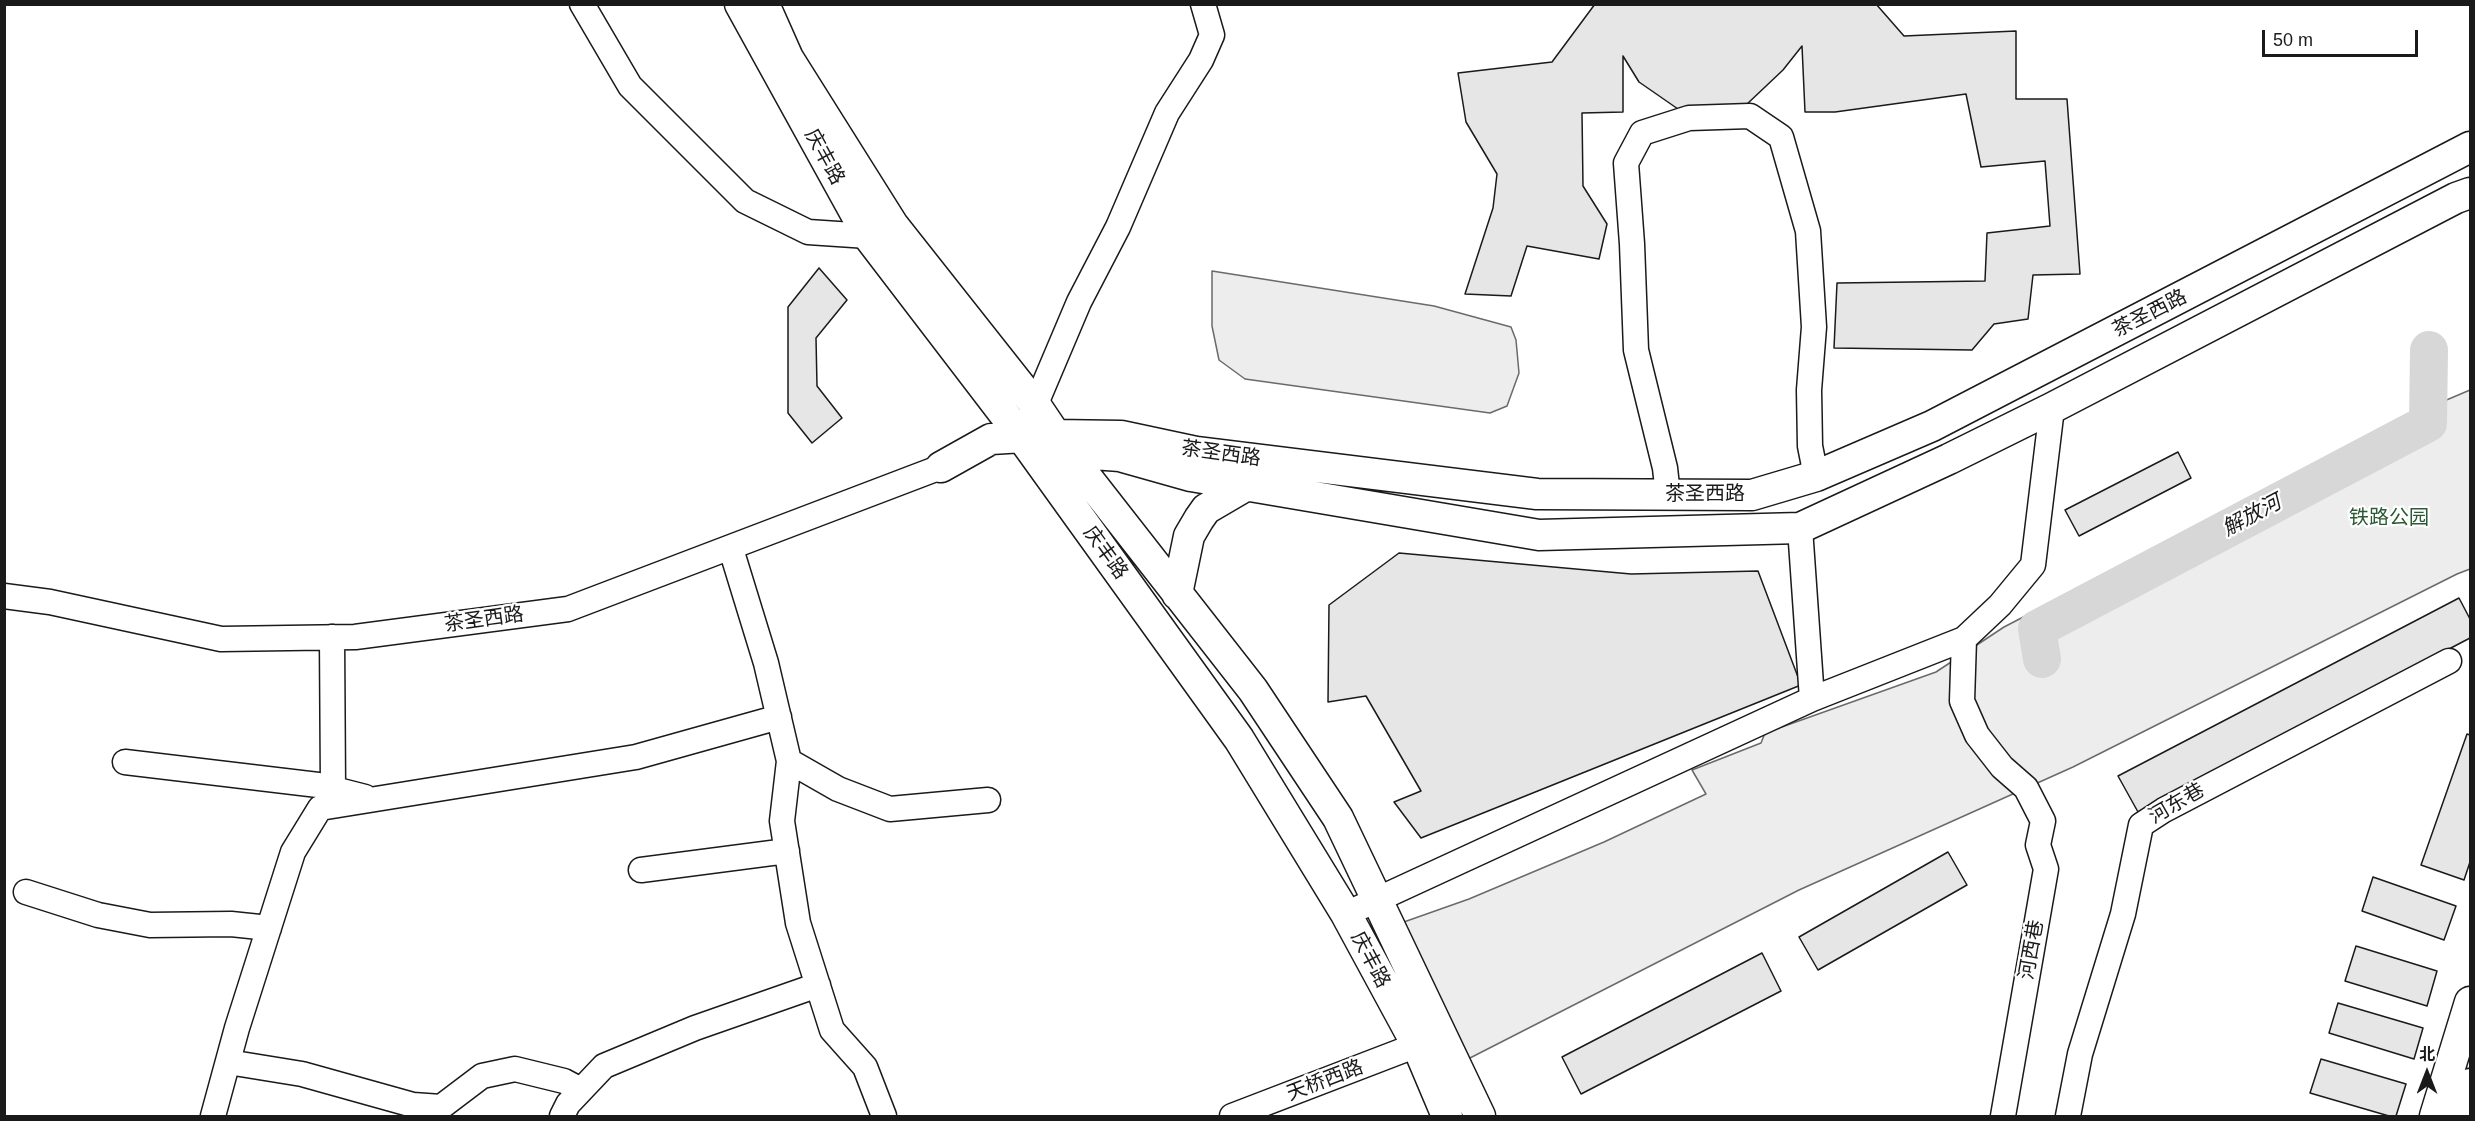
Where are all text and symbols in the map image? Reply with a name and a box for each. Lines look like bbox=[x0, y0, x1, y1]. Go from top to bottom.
scale bar bbox=[2265, 18, 2421, 56]
text: 50 m bbox=[2273, 30, 2313, 50]
street label: 庆丰路 bbox=[799, 125, 849, 189]
street label: 茶圣西路 bbox=[2109, 285, 2191, 343]
street label: 茶圣西路 bbox=[1180, 437, 1262, 471]
street label: 茶圣西路 bbox=[1665, 482, 1745, 506]
water label: 解放河 bbox=[2218, 490, 2286, 542]
park label: 铁路公园 bbox=[2349, 506, 2429, 530]
street label: 庆丰路 bbox=[1078, 522, 1132, 584]
street label: 茶圣西路 bbox=[443, 603, 525, 637]
street label: 河东巷 bbox=[2145, 779, 2209, 829]
street label: 河西巷 bbox=[2015, 918, 2049, 982]
street label: 庆丰路 bbox=[1345, 928, 1395, 992]
north arrow bbox=[2397, 1043, 2457, 1103]
text: 北 bbox=[2419, 1046, 2435, 1063]
street label: 天桥西路 bbox=[1283, 1055, 1367, 1107]

